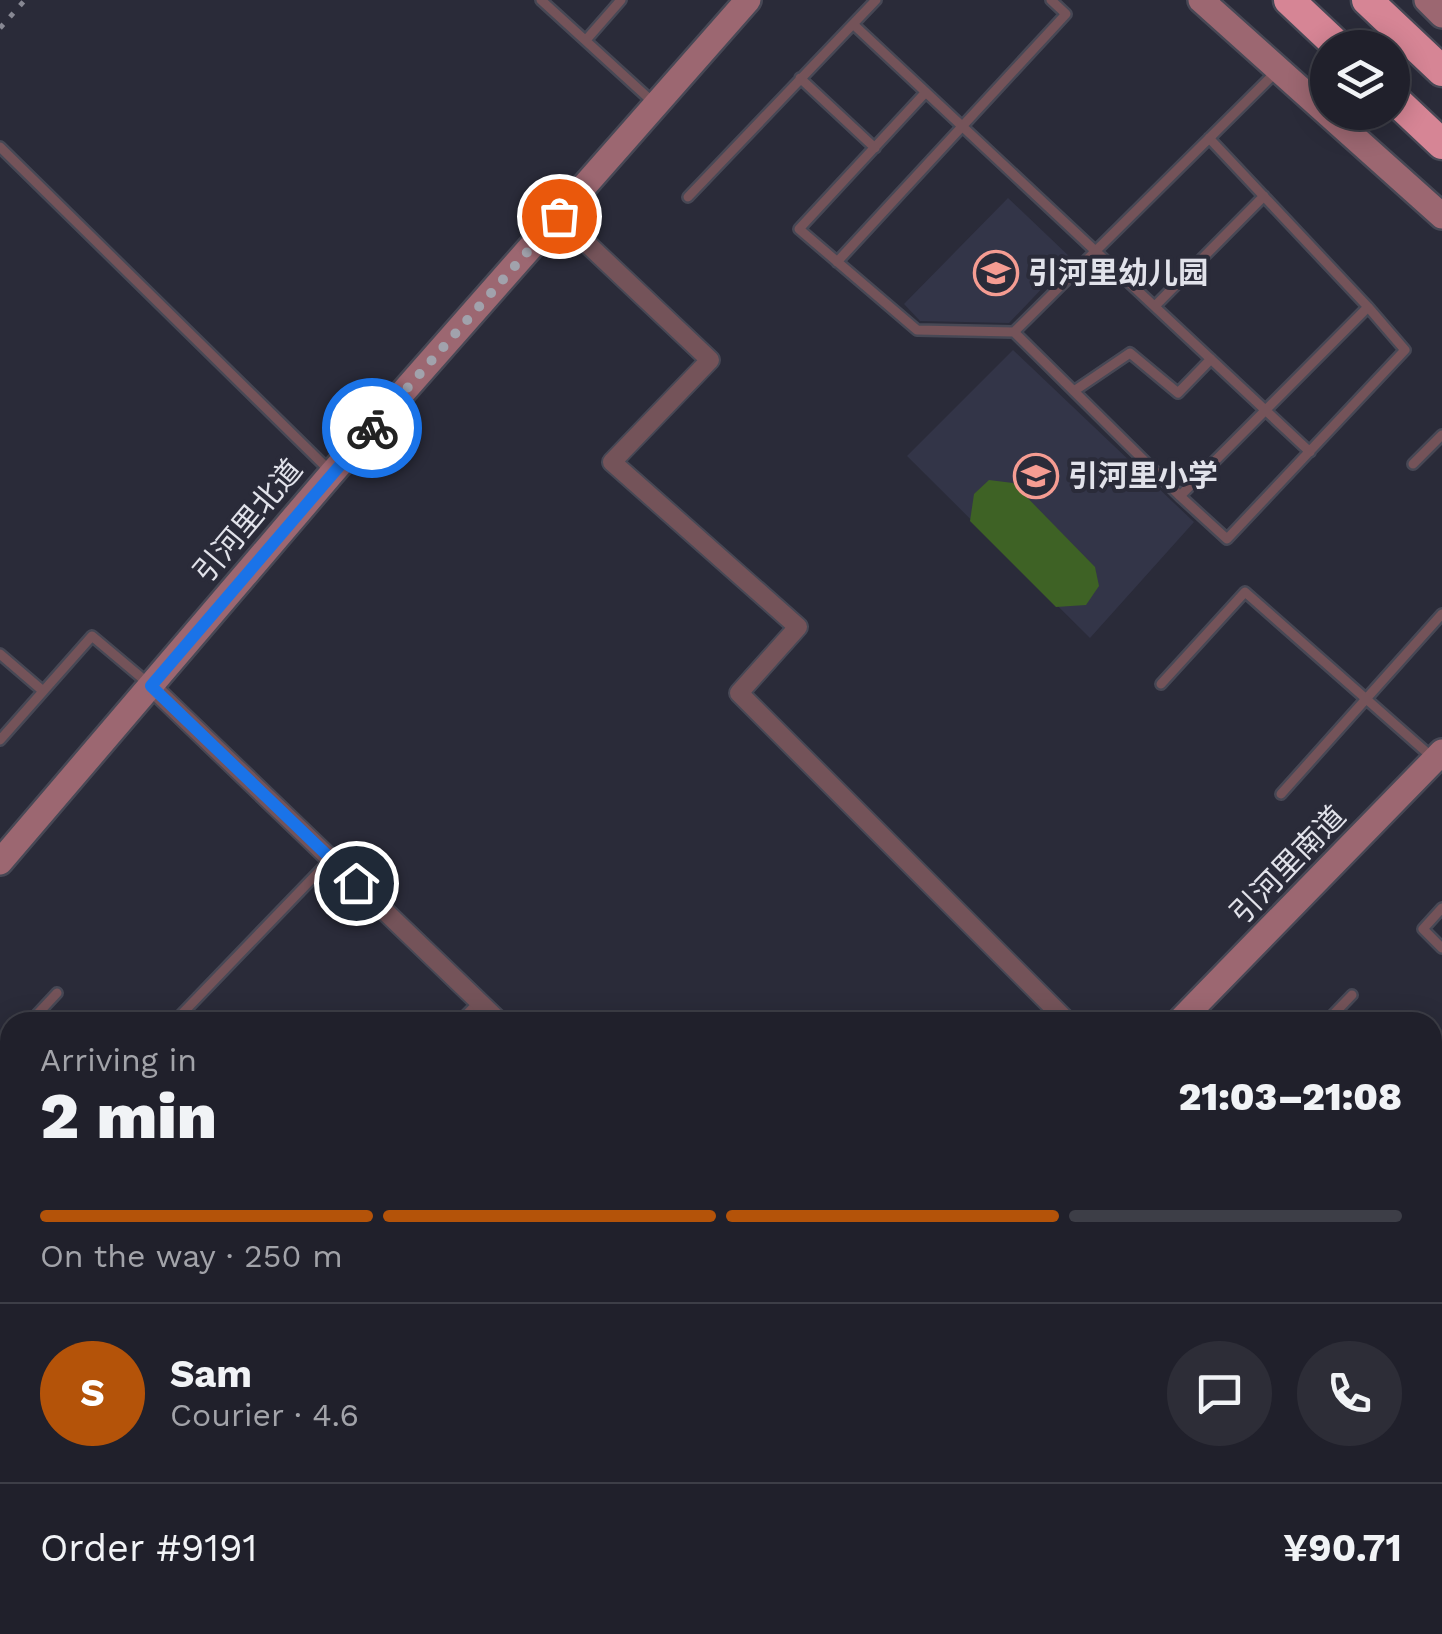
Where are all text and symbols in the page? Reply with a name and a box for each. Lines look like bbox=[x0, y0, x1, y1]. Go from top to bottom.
map controls bbox=[1310, 30, 1410, 130]
button: layers bbox=[1310, 30, 1410, 130]
pin bbox=[517, 174, 602, 259]
icon: bag bbox=[532, 189, 587, 244]
school or university icon: 引河里幼儿园 bbox=[973, 250, 1019, 296]
place label: 引河里幼儿园 bbox=[1028, 255, 1208, 290]
courier bbox=[322, 378, 422, 478]
icon: bike bbox=[345, 401, 400, 456]
street label: 引河里北道 bbox=[186, 452, 309, 589]
school or university icon: 引河里小学 bbox=[1013, 453, 1059, 499]
place label: 引河里小学 bbox=[1068, 458, 1218, 493]
street label: 引河里南道 bbox=[1223, 799, 1352, 931]
pin bbox=[314, 841, 399, 926]
icon: home bbox=[329, 856, 384, 911]
text: Arriving in bbox=[40, 1041, 197, 1079]
text: 21:03–21:08 bbox=[1179, 1075, 1402, 1119]
text: 2 min bbox=[40, 1078, 217, 1154]
text: On the way · 250 m bbox=[40, 1237, 343, 1275]
button: chat bbox=[1167, 1341, 1272, 1446]
button: phone bbox=[1297, 1341, 1402, 1446]
text: Sam bbox=[170, 1352, 252, 1396]
text: S bbox=[80, 1371, 105, 1415]
text: Courier · 4.6 bbox=[170, 1396, 359, 1434]
text: Order #9191 bbox=[40, 1526, 257, 1570]
text: ¥90.71 bbox=[1283, 1526, 1402, 1570]

